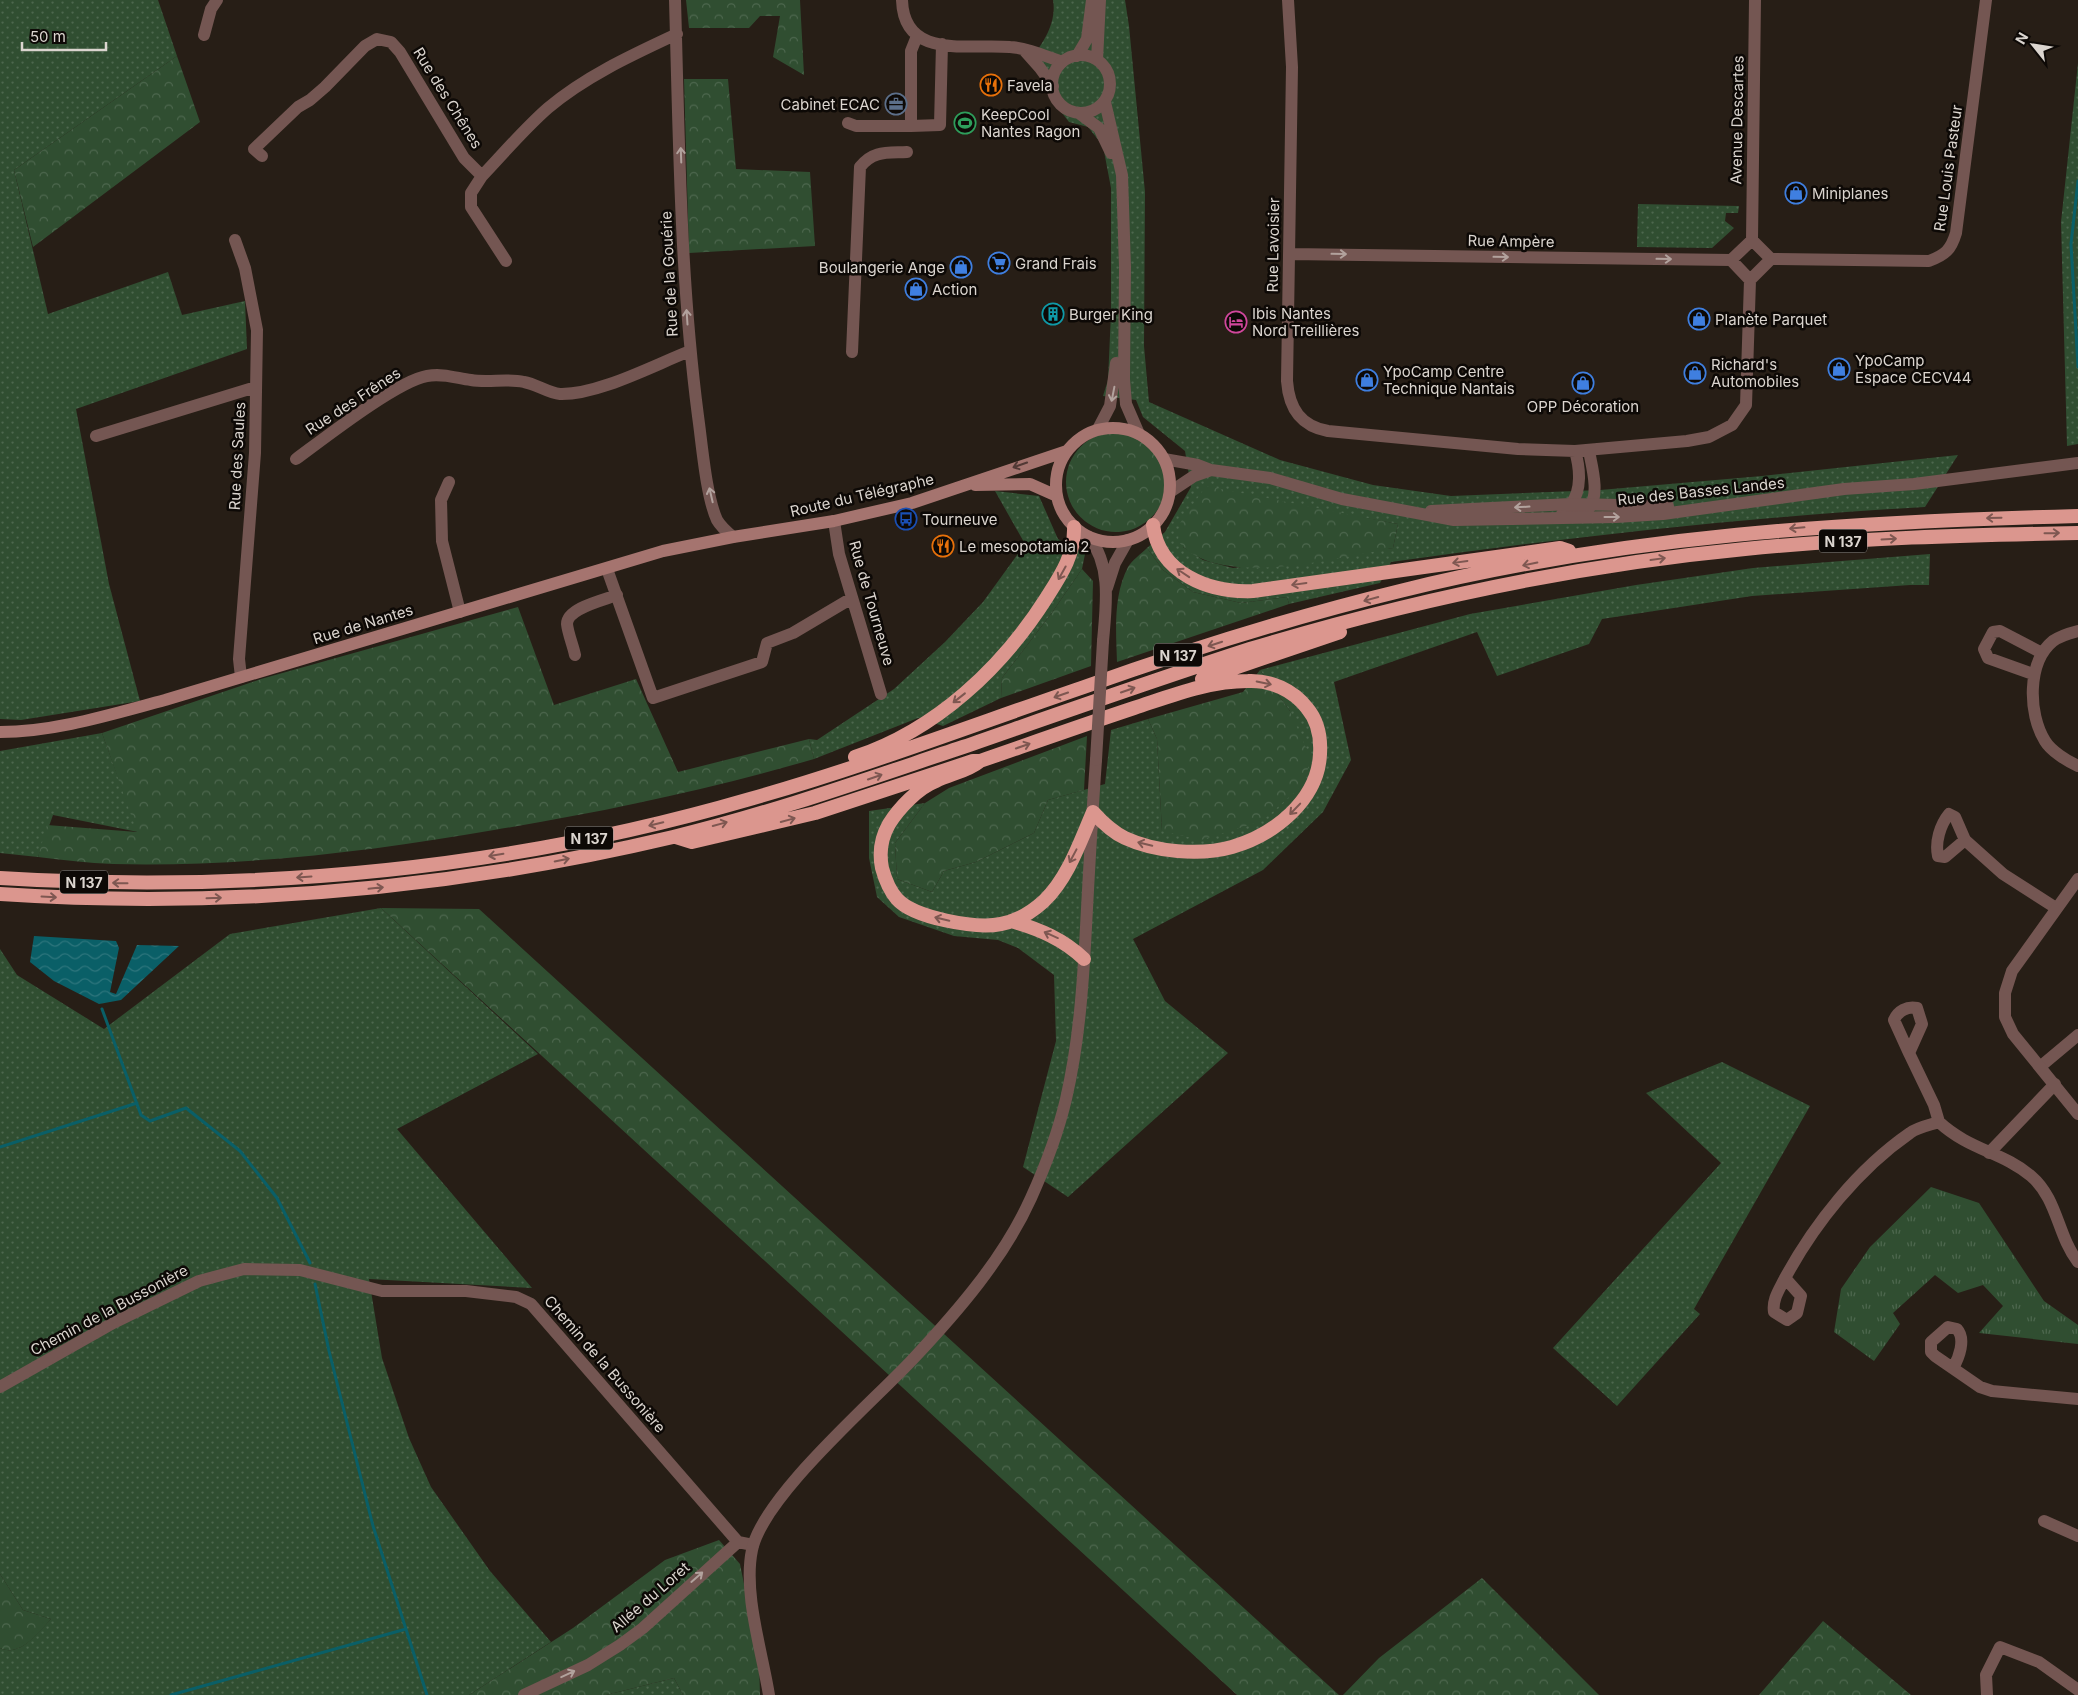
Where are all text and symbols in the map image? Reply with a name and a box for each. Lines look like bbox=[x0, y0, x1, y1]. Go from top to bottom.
scale bar bbox=[22, 20, 106, 52]
north arrow bbox=[2008, 20, 2058, 70]
text: 50 m bbox=[30, 27, 66, 46]
text: N bbox=[2011, 29, 2031, 47]
street label: Rue des Chênes bbox=[409, 44, 487, 152]
street label: Avenue Descartes bbox=[1726, 55, 1748, 185]
restaurant icon: Favela bbox=[979, 73, 1003, 97]
place label: Favela bbox=[1007, 76, 1053, 95]
office icon: Cabinet ECAC bbox=[884, 92, 908, 116]
place label: Cabinet ECAC bbox=[781, 95, 880, 114]
street label: Rue Louis Pasteur bbox=[1930, 103, 1966, 232]
place label: KeepCool Nantes Ragon bbox=[981, 105, 1080, 141]
sports icon: KeepCool Nantes Ragon bbox=[953, 111, 977, 135]
one-way arrow bbox=[676, 147, 686, 163]
shop icon: Miniplanes bbox=[1784, 181, 1808, 205]
place label: Miniplanes bbox=[1812, 184, 1889, 203]
street label: Rue Lavoisier bbox=[1263, 197, 1283, 293]
street label: Rue de la Gouérie bbox=[656, 211, 682, 337]
street label: Rue Ampère bbox=[1467, 231, 1555, 251]
one-way arrow bbox=[1330, 249, 1347, 259]
supermarket icon: Grand Frais bbox=[987, 251, 1011, 275]
one-way arrow bbox=[1493, 252, 1509, 262]
place label: Grand Frais bbox=[1015, 254, 1097, 273]
shop icon: Boulangerie Ange bbox=[949, 255, 973, 279]
one-way arrow bbox=[1656, 255, 1672, 264]
place label: Boulangerie Ange bbox=[819, 258, 945, 277]
shop icon: Action bbox=[904, 277, 928, 301]
place label: Action bbox=[932, 280, 977, 299]
building icon: Burger King bbox=[1041, 302, 1065, 326]
place label: Ibis Nantes Nord Treillières bbox=[1252, 304, 1359, 340]
place label: Burger King bbox=[1069, 305, 1153, 324]
shop icon: Planète Parquet bbox=[1687, 307, 1711, 331]
one-way arrow bbox=[683, 309, 692, 325]
hotel icon: Ibis Nantes Nord Treillières bbox=[1224, 310, 1248, 334]
place label: Planète Parquet bbox=[1715, 310, 1827, 329]
place label: YpoCamp Espace CECV44 bbox=[1855, 351, 1971, 387]
place label: Richard's Automobiles bbox=[1711, 355, 1799, 391]
shop icon: YpoCamp Espace CECV44 bbox=[1827, 357, 1851, 381]
shop icon: Richard's Automobiles bbox=[1683, 361, 1707, 385]
place label: YpoCamp Centre Technique Nantais bbox=[1383, 362, 1515, 398]
street label: Rue des Frênes bbox=[302, 363, 404, 439]
shop icon: YpoCamp Centre Technique Nantais bbox=[1355, 368, 1379, 392]
shop icon: OPP Décoration bbox=[1571, 371, 1595, 395]
one-way arrow bbox=[1107, 385, 1117, 401]
place label: OPP Décoration bbox=[1527, 397, 1639, 416]
street label: Rue des Saules bbox=[225, 401, 249, 511]
one-way arrow bbox=[1013, 461, 1028, 470]
street label: Route du Télégraphe bbox=[788, 469, 936, 521]
street label: Rue des Basses Landes bbox=[1616, 473, 1786, 509]
one-way arrow bbox=[706, 488, 715, 504]
one-way arrow bbox=[1514, 502, 1530, 511]
bus stop icon: Tourneuve bbox=[894, 507, 918, 531]
place label: Tourneuve bbox=[922, 510, 998, 529]
one-way arrow bbox=[1604, 512, 1620, 522]
one-way arrow bbox=[1987, 514, 2003, 523]
one-way arrow bbox=[1789, 523, 1805, 533]
one-way arrow bbox=[2044, 529, 2060, 538]
road number: N 137 bbox=[1819, 530, 1867, 552]
restaurant icon: Le mesopotamia 2 bbox=[931, 534, 955, 558]
one-way arrow bbox=[1881, 534, 1897, 543]
place label: Le mesopotamia 2 bbox=[959, 537, 1089, 556]
street label: Rue de Tourneuve bbox=[845, 538, 899, 668]
one-way arrow bbox=[1650, 554, 1666, 564]
one-way arrow bbox=[1452, 557, 1468, 567]
one-way arrow bbox=[1522, 559, 1538, 569]
one-way arrow bbox=[1056, 565, 1066, 580]
one-way arrow bbox=[1177, 568, 1191, 578]
one-way arrow bbox=[1291, 579, 1307, 589]
one-way arrow bbox=[1363, 594, 1379, 604]
street label: Rue de Nantes bbox=[311, 600, 415, 648]
one-way arrow bbox=[1207, 639, 1223, 649]
road number: N 137 bbox=[1154, 644, 1202, 666]
one-way arrow bbox=[1256, 679, 1272, 688]
one-way arrow bbox=[1120, 685, 1135, 694]
one-way arrow bbox=[1053, 691, 1069, 700]
one-way arrow bbox=[953, 692, 966, 703]
one-way arrow bbox=[1015, 741, 1030, 750]
one-way arrow bbox=[867, 772, 882, 781]
one-way arrow bbox=[1289, 803, 1301, 815]
one-way arrow bbox=[780, 815, 796, 824]
one-way arrow bbox=[648, 819, 664, 829]
one-way arrow bbox=[711, 819, 727, 828]
road number: N 137 bbox=[565, 826, 613, 850]
one-way arrow bbox=[1137, 839, 1153, 848]
one-way arrow bbox=[1068, 849, 1078, 864]
one-way arrow bbox=[489, 851, 505, 861]
one-way arrow bbox=[553, 855, 569, 865]
road number: N 137 bbox=[60, 870, 108, 894]
one-way arrow bbox=[296, 872, 312, 882]
one-way arrow bbox=[112, 878, 128, 888]
one-way arrow bbox=[368, 883, 384, 893]
one-way arrow bbox=[40, 892, 56, 901]
one-way arrow bbox=[206, 893, 222, 903]
one-way arrow bbox=[935, 914, 951, 923]
one-way arrow bbox=[1044, 930, 1059, 940]
street label: Chemin de la Bussonière bbox=[27, 1260, 191, 1360]
street label: Chemin de la Bussonière bbox=[540, 1291, 670, 1437]
street label: Allée du Loret bbox=[607, 1558, 693, 1636]
one-way arrow bbox=[691, 1572, 704, 1583]
one-way arrow bbox=[560, 1669, 575, 1679]

